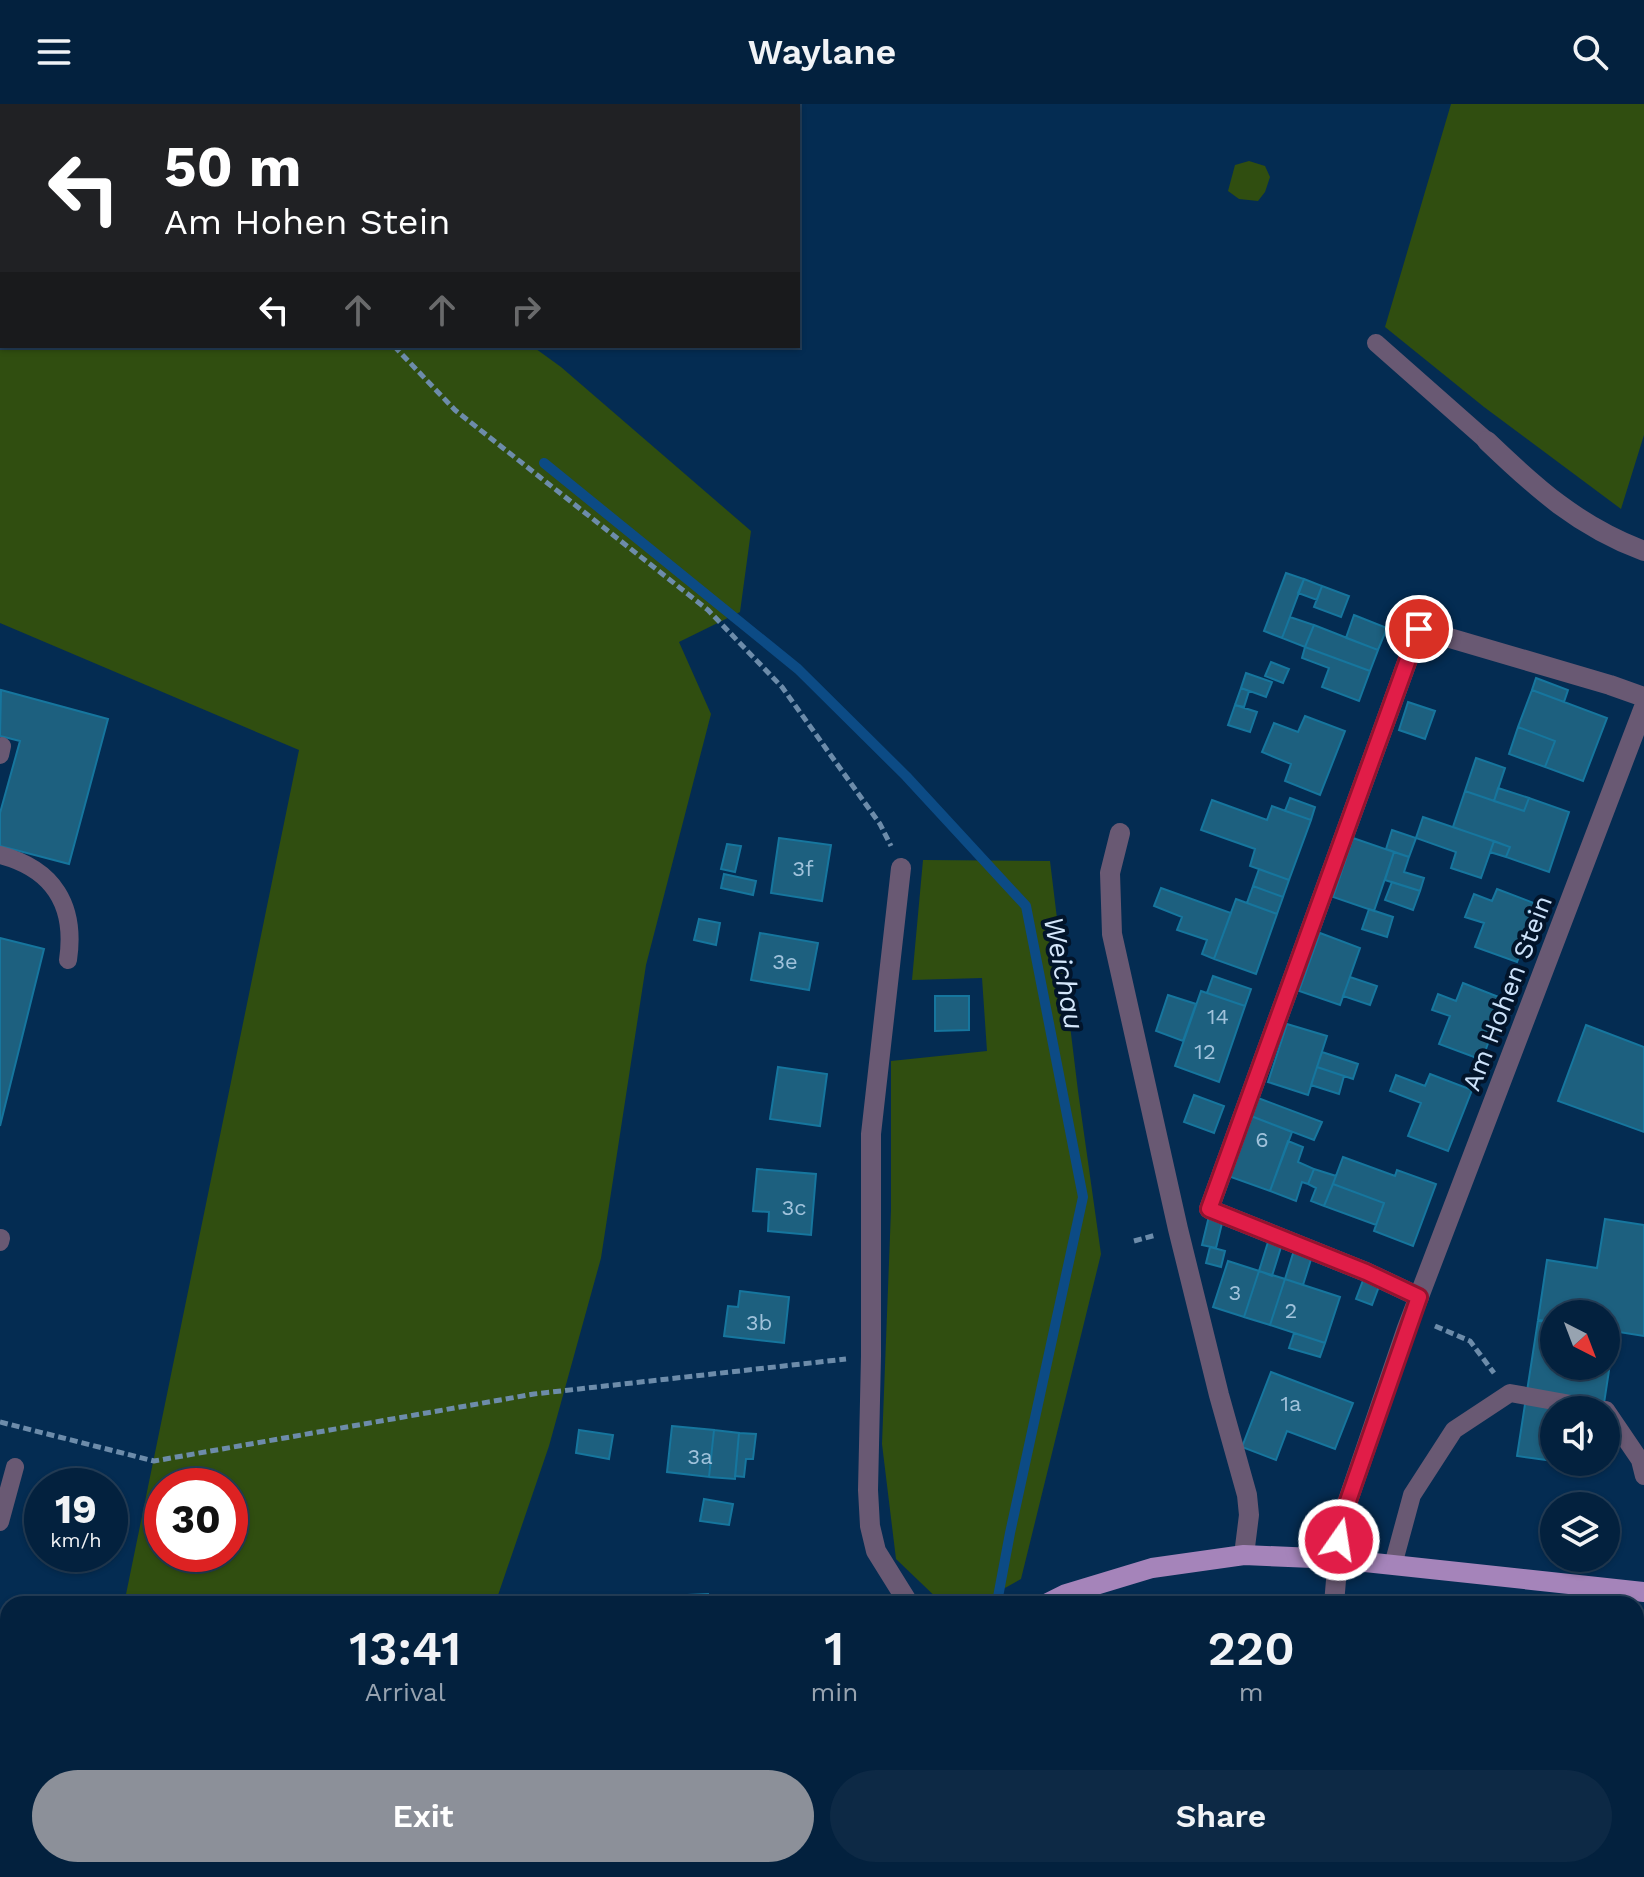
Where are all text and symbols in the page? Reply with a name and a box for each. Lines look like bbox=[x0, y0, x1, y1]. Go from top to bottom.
icon: menu bbox=[32, 30, 76, 74]
icon: search bbox=[1568, 30, 1612, 74]
text: Waylane bbox=[748, 31, 896, 73]
text: 50 m bbox=[164, 134, 301, 200]
icon: left bbox=[32, 136, 136, 240]
text: Am Hohen Stein bbox=[164, 201, 451, 243]
icon: left bbox=[252, 288, 296, 332]
icon: ahead bbox=[336, 288, 380, 332]
icon: ahead bbox=[420, 288, 464, 332]
icon: right bbox=[504, 288, 548, 332]
pin bbox=[1385, 595, 1453, 663]
icon: arrive bbox=[1397, 607, 1441, 651]
house number: 3f bbox=[792, 856, 814, 881]
street label: Am Hohen Stein bbox=[1456, 891, 1558, 1095]
water label: Weichau bbox=[1037, 914, 1091, 1032]
house number: 3e bbox=[772, 949, 798, 974]
house number: 14 bbox=[1207, 1004, 1229, 1029]
house number: 12 bbox=[1194, 1039, 1216, 1064]
house number: 6 bbox=[1255, 1127, 1269, 1152]
house number: 3c bbox=[781, 1195, 807, 1220]
house number: 3 bbox=[1229, 1280, 1241, 1305]
house number: 2 bbox=[1285, 1298, 1297, 1323]
north arrow bbox=[1540, 1300, 1620, 1380]
map controls bbox=[1540, 1300, 1620, 1572]
house number: 3b bbox=[746, 1310, 772, 1335]
house number: 1a bbox=[1280, 1391, 1302, 1416]
button: sound bbox=[1540, 1396, 1620, 1476]
house number: 3a bbox=[687, 1444, 713, 1469]
speed limit sign: 30 bbox=[144, 1468, 248, 1572]
text: 19 bbox=[55, 1486, 97, 1533]
button: layers bbox=[1540, 1492, 1620, 1572]
position arrow bbox=[1297, 1498, 1381, 1582]
text: km/h bbox=[50, 1528, 102, 1552]
text: 13:41 bbox=[349, 1620, 461, 1677]
text: 1 bbox=[824, 1620, 844, 1677]
text: 220 bbox=[1207, 1620, 1295, 1677]
text: Arrival bbox=[365, 1677, 446, 1707]
text: min bbox=[810, 1677, 858, 1707]
text: m bbox=[1239, 1677, 1264, 1707]
button: Exit bbox=[32, 1770, 814, 1862]
button: Share bbox=[830, 1770, 1612, 1862]

